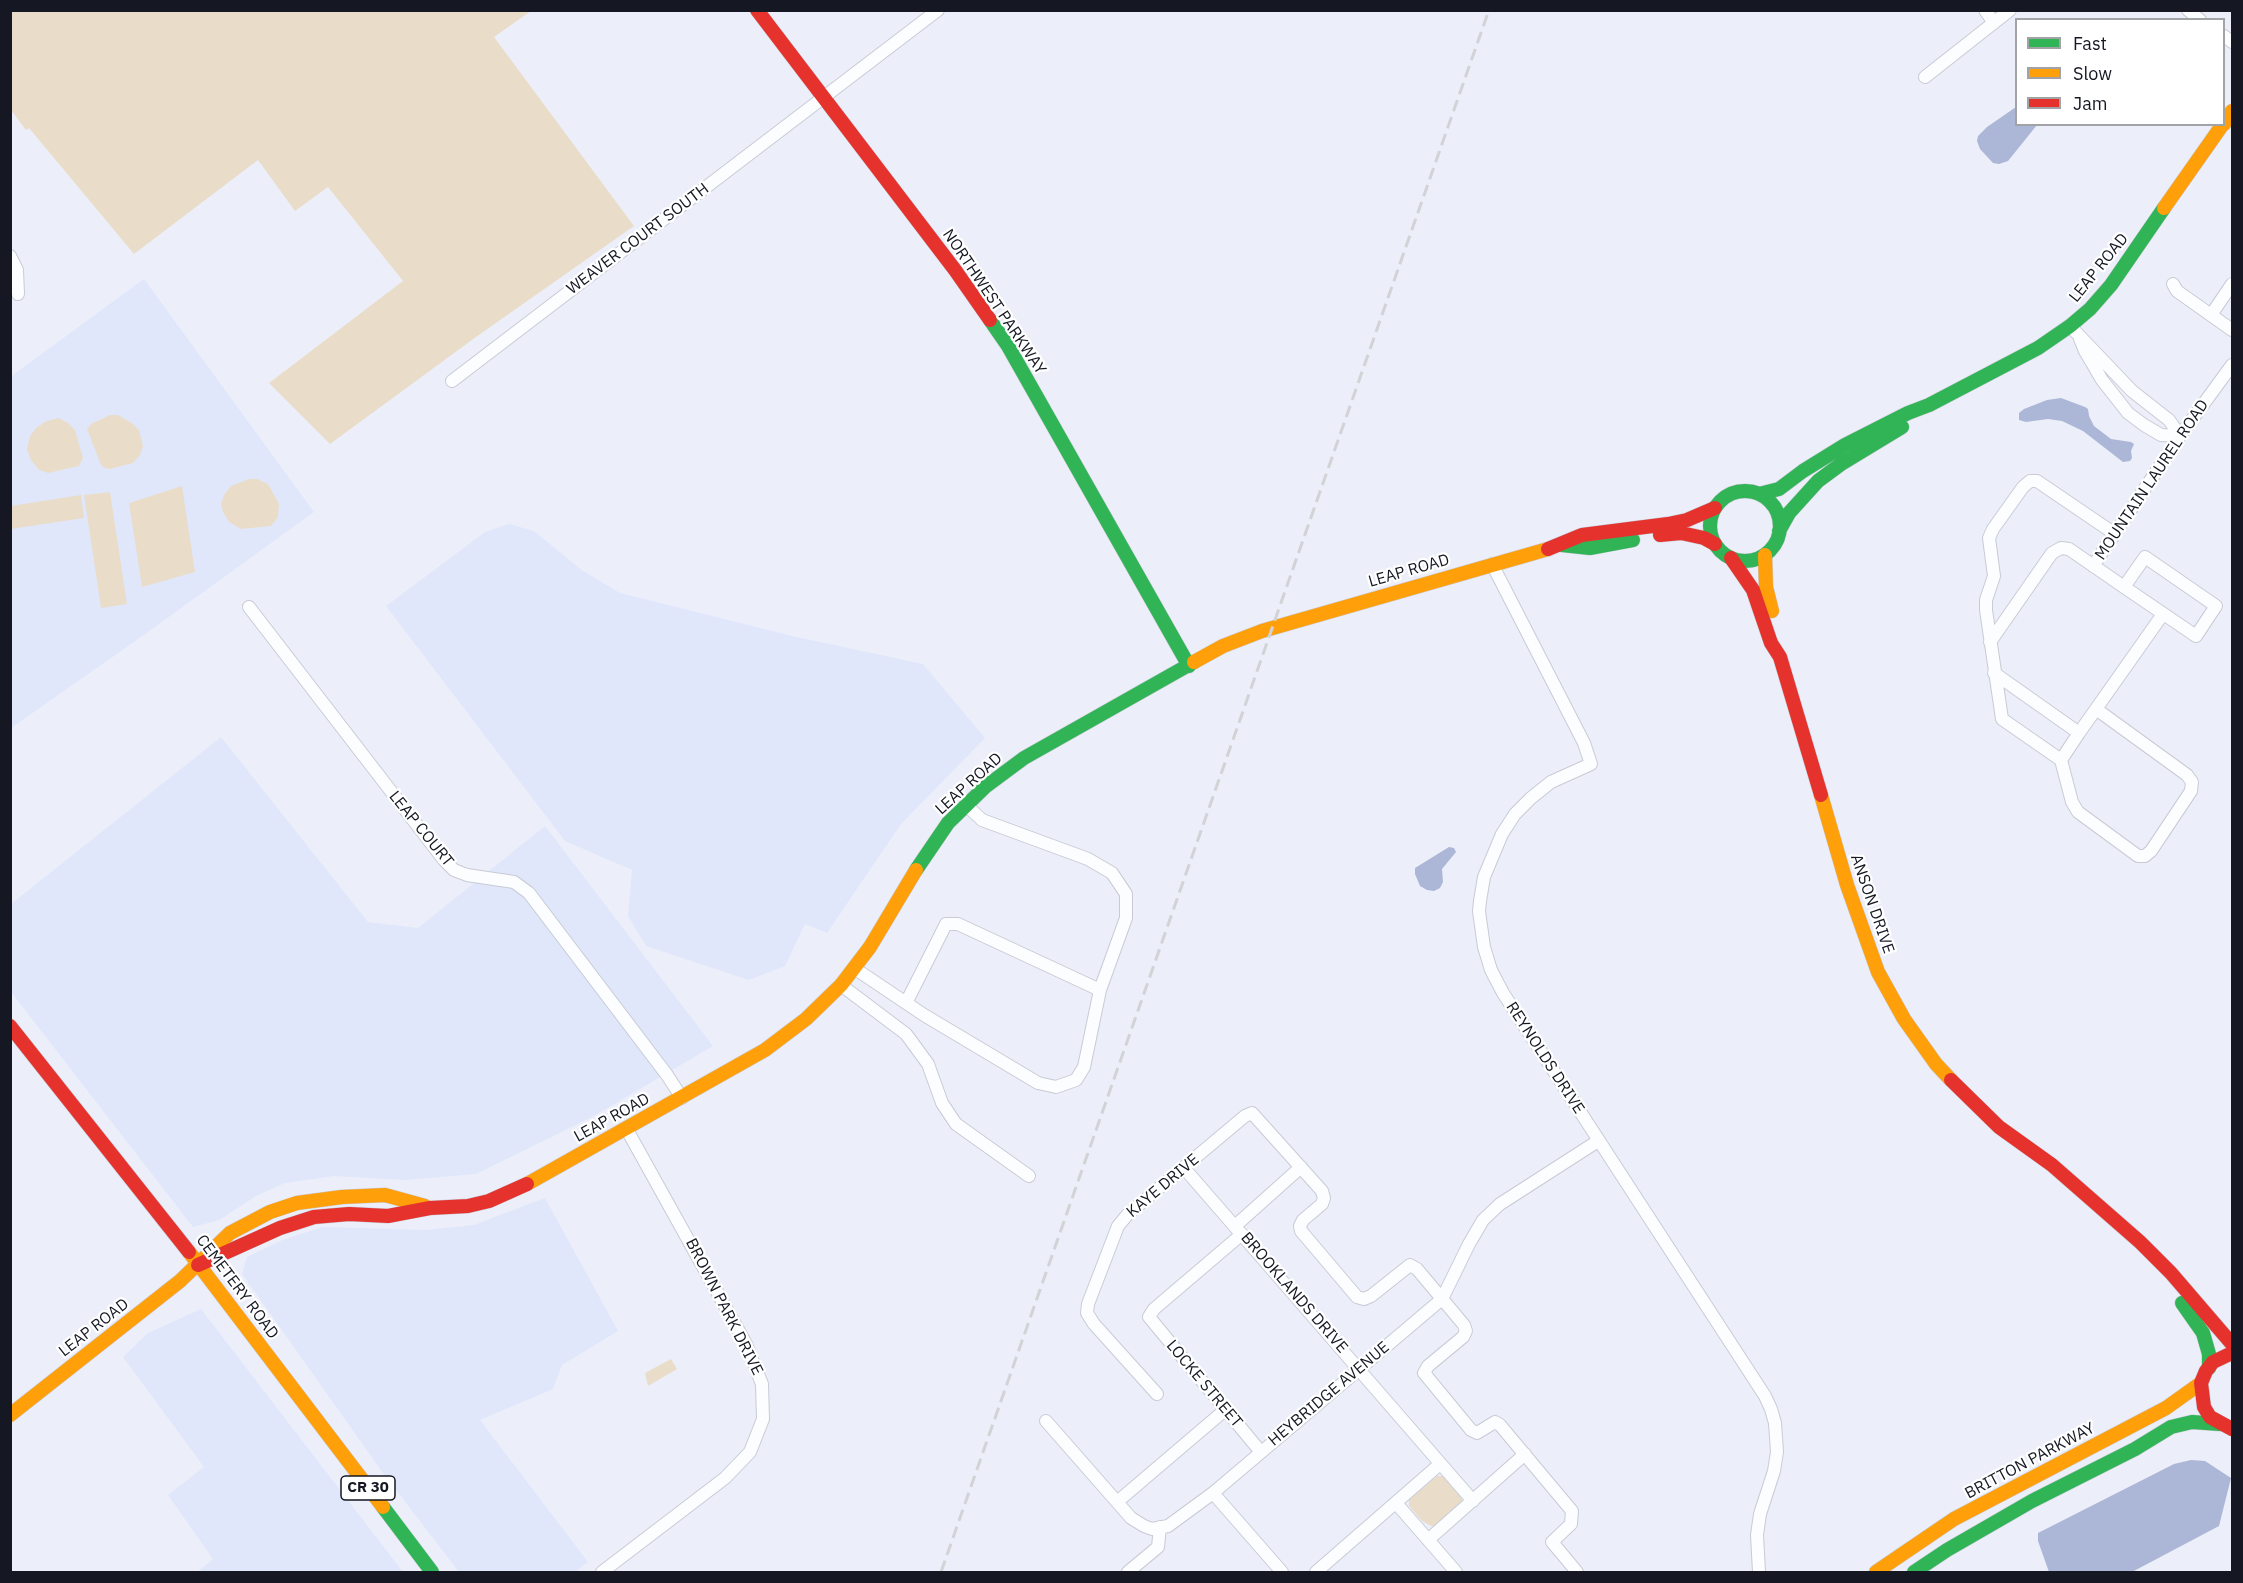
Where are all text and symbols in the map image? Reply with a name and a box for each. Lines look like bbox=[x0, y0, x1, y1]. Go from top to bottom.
legend bbox=[2015, 18, 2225, 126]
text: Fast bbox=[2073, 32, 2107, 55]
text: Slow bbox=[2073, 62, 2112, 85]
text: Jam bbox=[2073, 92, 2108, 115]
street label: WEAVER COURT SOUTH bbox=[563, 179, 713, 299]
street label: NORTHWEST PARKWAY bbox=[938, 226, 1050, 378]
street label: LEAP ROAD bbox=[2065, 230, 2133, 306]
street label: MOUNTAIN LAUREL ROAD bbox=[2091, 396, 2213, 564]
street label: LEAP ROAD bbox=[1366, 550, 1452, 592]
street label: LEAP ROAD bbox=[932, 749, 1006, 819]
street label: LEAP COURT bbox=[385, 787, 457, 871]
street label: ANSON DRIVE bbox=[1846, 852, 1898, 956]
street label: REYNOLDS DRIVE bbox=[1502, 998, 1588, 1118]
street label: LEAP ROAD bbox=[571, 1089, 653, 1147]
street label: KAYE DRIVE bbox=[1123, 1150, 1203, 1222]
street label: BROOKLANDS DRIVE bbox=[1236, 1229, 1352, 1357]
street label: CEMETERY ROAD bbox=[192, 1231, 282, 1343]
street label: BROWN PARK DRIVE bbox=[681, 1235, 767, 1379]
street label: LEAP ROAD bbox=[55, 1295, 133, 1361]
street label: LOCKE STREET bbox=[1162, 1336, 1246, 1432]
street label: HEYBRIDGE AVENUE bbox=[1265, 1338, 1393, 1450]
street label: BRITTON PARKWAY bbox=[1962, 1419, 2098, 1503]
road number: CR 30 bbox=[341, 1476, 395, 1500]

